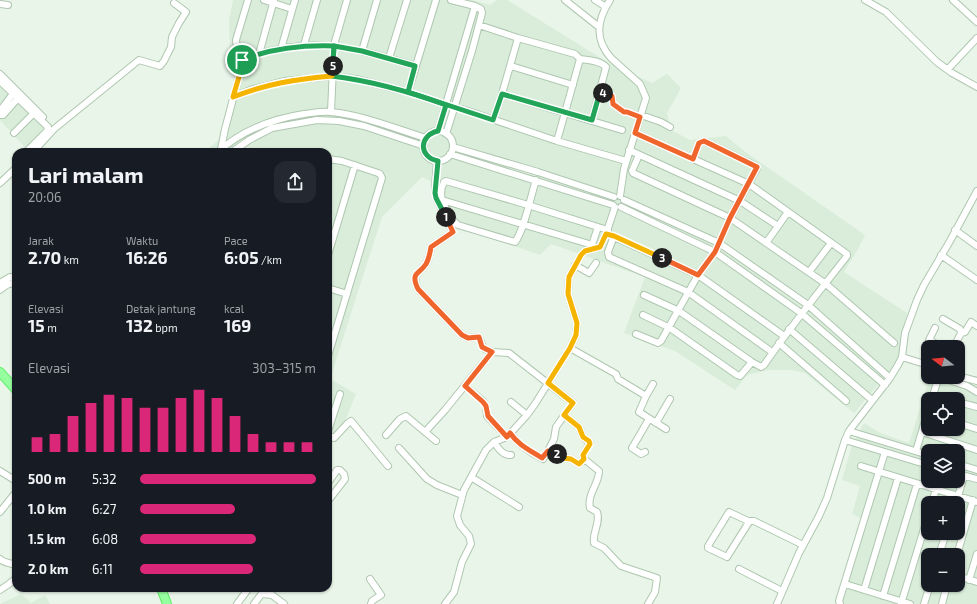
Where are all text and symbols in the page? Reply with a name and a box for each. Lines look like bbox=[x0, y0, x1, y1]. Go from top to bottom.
pin bbox=[225, 43, 259, 77]
icon: arrive bbox=[231, 49, 253, 71]
pin: 5 bbox=[323, 56, 343, 76]
text: 5 bbox=[330, 59, 336, 72]
pin: 4 bbox=[593, 83, 613, 103]
text: 4 bbox=[599, 86, 607, 99]
text: Lari malam bbox=[28, 161, 144, 187]
button: share bbox=[274, 161, 316, 203]
text: 20:06 bbox=[28, 189, 62, 205]
pin: 1 bbox=[436, 207, 456, 227]
text: 1 bbox=[444, 210, 448, 223]
text: Jarak bbox=[28, 234, 54, 247]
text: Waktu bbox=[126, 234, 158, 247]
text: Pace bbox=[224, 234, 248, 247]
text: 2.70 bbox=[28, 247, 61, 267]
text: 16:26 bbox=[126, 247, 168, 267]
text: 6:05 bbox=[224, 247, 259, 267]
pin: 3 bbox=[652, 248, 672, 268]
text: 3 bbox=[659, 251, 665, 264]
text: km bbox=[61, 253, 79, 266]
text: /km bbox=[259, 253, 282, 266]
text: Elevasi bbox=[28, 302, 63, 315]
text: Detak jantung bbox=[126, 302, 196, 315]
text: kcal bbox=[224, 302, 244, 315]
text: 15 bbox=[28, 315, 45, 335]
text: 132 bbox=[126, 315, 153, 335]
text: 169 bbox=[224, 315, 251, 335]
text: m bbox=[45, 321, 57, 334]
text: bpm bbox=[153, 321, 178, 334]
north arrow bbox=[921, 340, 965, 384]
map controls bbox=[921, 340, 965, 592]
text: Elevasi bbox=[28, 360, 70, 376]
text: 303–315 m bbox=[252, 360, 316, 376]
button: locate bbox=[921, 392, 965, 436]
pin: 2 bbox=[547, 444, 567, 464]
button: layers bbox=[921, 444, 965, 488]
text: 2 bbox=[554, 447, 560, 460]
text: 500 m bbox=[28, 471, 66, 487]
text: 5:32 bbox=[92, 471, 117, 487]
button: + bbox=[921, 496, 965, 540]
text: 1.0 km bbox=[28, 501, 67, 517]
text: 6:27 bbox=[92, 501, 116, 517]
text: 1.5 km bbox=[28, 531, 66, 547]
text: 6:08 bbox=[92, 531, 118, 547]
button: − bbox=[921, 548, 965, 592]
text: 2.0 km bbox=[28, 561, 68, 577]
text: 6:11 bbox=[92, 561, 113, 577]

